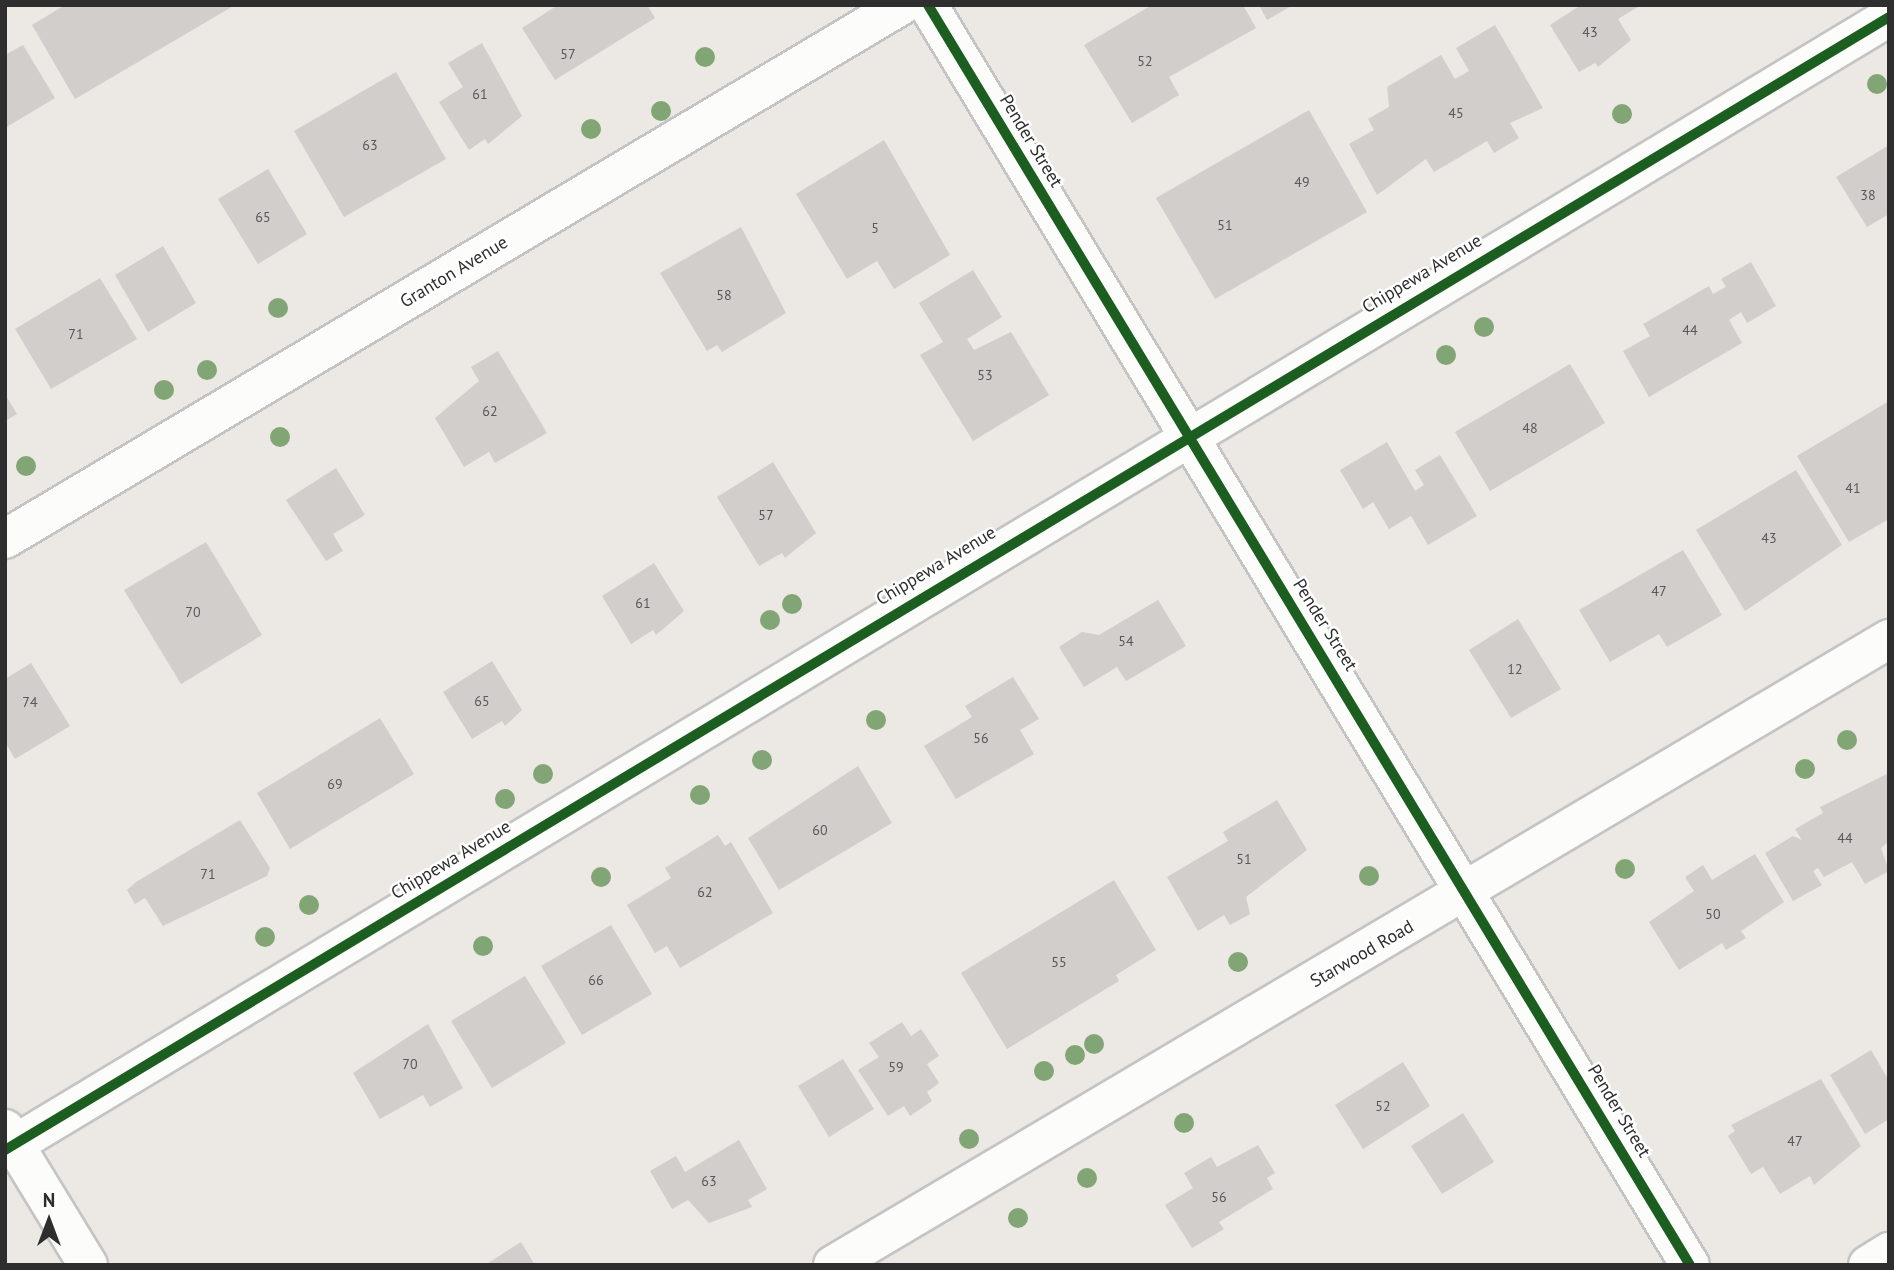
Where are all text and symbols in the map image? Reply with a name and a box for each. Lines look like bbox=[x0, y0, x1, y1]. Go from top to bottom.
house number: 43 bbox=[1582, 24, 1598, 40]
house number: 57 bbox=[560, 46, 576, 62]
house number: 52 bbox=[1137, 53, 1153, 69]
house number: 61 bbox=[472, 86, 488, 102]
street label: Pender Street bbox=[995, 91, 1067, 191]
house number: 45 bbox=[1448, 105, 1464, 121]
house number: 63 bbox=[362, 137, 378, 153]
house number: 49 bbox=[1294, 174, 1310, 190]
house number: 38 bbox=[1860, 187, 1876, 203]
house number: 65 bbox=[255, 209, 271, 225]
house number: 51 bbox=[1217, 217, 1233, 233]
house number: 5 bbox=[871, 220, 879, 236]
street label: Chippewa Avenue bbox=[1358, 230, 1486, 318]
street label: Granton Avenue bbox=[396, 231, 512, 313]
house number: 58 bbox=[716, 287, 732, 303]
house number: 44 bbox=[1682, 322, 1698, 338]
house number: 71 bbox=[68, 326, 84, 342]
house number: 53 bbox=[977, 367, 993, 383]
house number: 62 bbox=[482, 403, 498, 419]
house number: 48 bbox=[1522, 420, 1538, 436]
house number: 41 bbox=[1845, 480, 1861, 496]
house number: 57 bbox=[758, 507, 774, 523]
street label: Chippewa Avenue bbox=[872, 522, 1000, 610]
house number: 43 bbox=[1761, 530, 1777, 546]
street label: Pender Street bbox=[1288, 575, 1362, 675]
house number: 47 bbox=[1651, 583, 1667, 599]
house number: 61 bbox=[635, 595, 651, 611]
house number: 70 bbox=[185, 604, 201, 620]
house number: 54 bbox=[1118, 633, 1134, 649]
house number: 12 bbox=[1507, 661, 1523, 677]
house number: 65 bbox=[474, 693, 490, 709]
house number: 74 bbox=[22, 694, 38, 710]
house number: 56 bbox=[973, 730, 989, 746]
house number: 69 bbox=[327, 776, 343, 792]
street label: Chippewa Avenue bbox=[387, 816, 515, 904]
house number: 60 bbox=[812, 822, 828, 838]
house number: 44 bbox=[1837, 830, 1853, 846]
house number: 51 bbox=[1236, 851, 1252, 867]
house number: 71 bbox=[200, 866, 216, 882]
house number: 62 bbox=[697, 884, 713, 900]
house number: 50 bbox=[1705, 906, 1721, 922]
street label: Starwood Road bbox=[1307, 916, 1417, 992]
house number: 55 bbox=[1051, 954, 1067, 970]
house number: 66 bbox=[588, 972, 604, 988]
house number: 70 bbox=[402, 1056, 418, 1072]
house number: 59 bbox=[888, 1059, 904, 1075]
street label: Pender Street bbox=[1583, 1061, 1655, 1161]
house number: 52 bbox=[1375, 1098, 1391, 1114]
house number: 47 bbox=[1787, 1133, 1803, 1149]
house number: 63 bbox=[701, 1173, 717, 1189]
north arrow bbox=[14, 1186, 84, 1256]
text: N bbox=[43, 1188, 55, 1212]
house number: 56 bbox=[1211, 1189, 1227, 1205]

